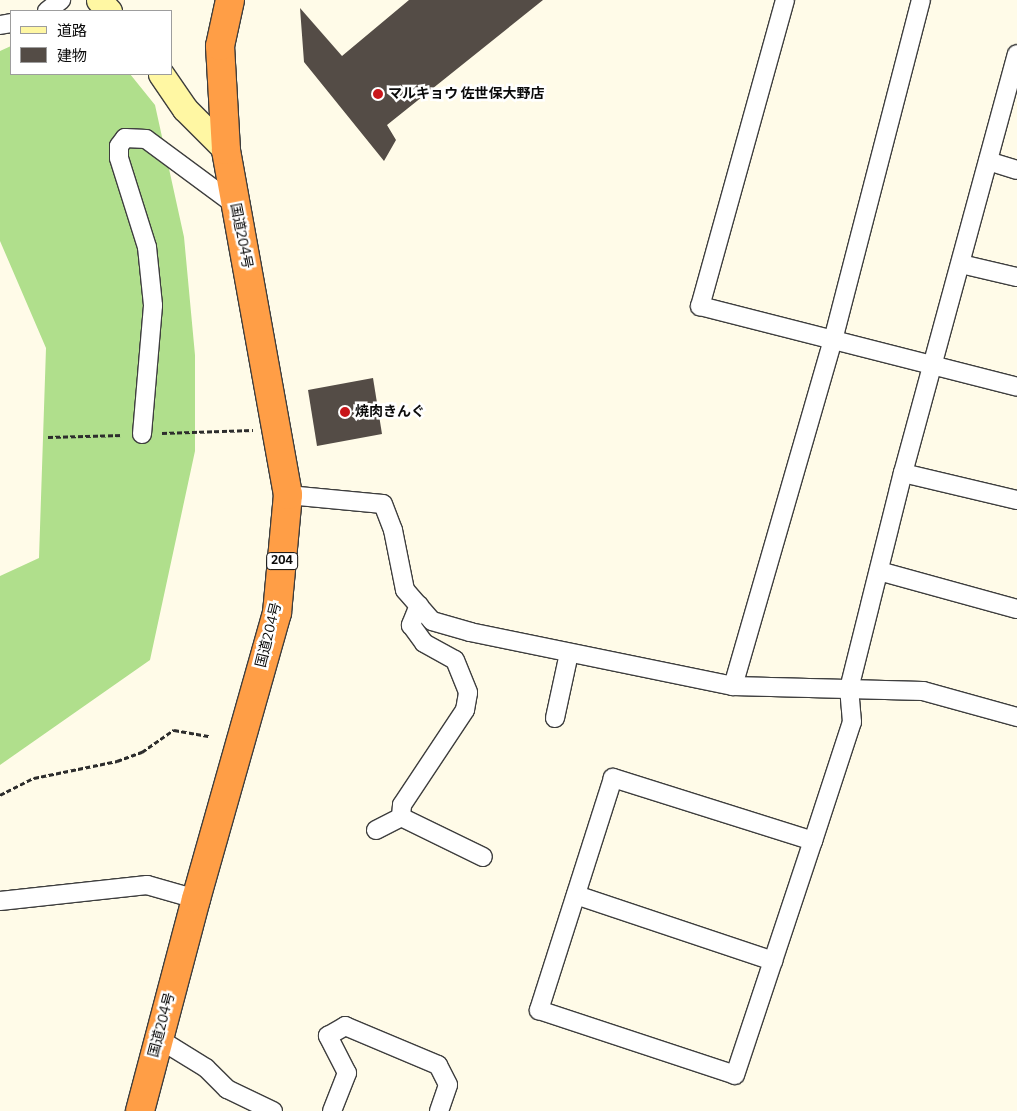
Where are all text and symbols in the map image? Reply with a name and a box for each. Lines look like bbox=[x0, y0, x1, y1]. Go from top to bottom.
legend bbox=[10, 10, 172, 75]
text: 道路 bbox=[57, 22, 87, 40]
text: 建物 bbox=[57, 47, 87, 65]
place label: マルキョウ 佐世保大野店 bbox=[388, 86, 545, 102]
marker: マルキョウ 佐世保大野店 bbox=[372, 88, 384, 100]
street label: 国道204号 bbox=[226, 202, 256, 270]
place label: 焼肉きんぐ bbox=[355, 404, 425, 420]
marker: 焼肉きんぐ bbox=[339, 406, 351, 418]
road number: 204 bbox=[266, 552, 298, 570]
street label: 国道204号 bbox=[253, 601, 285, 669]
street label: 国道204号 bbox=[145, 991, 179, 1059]

